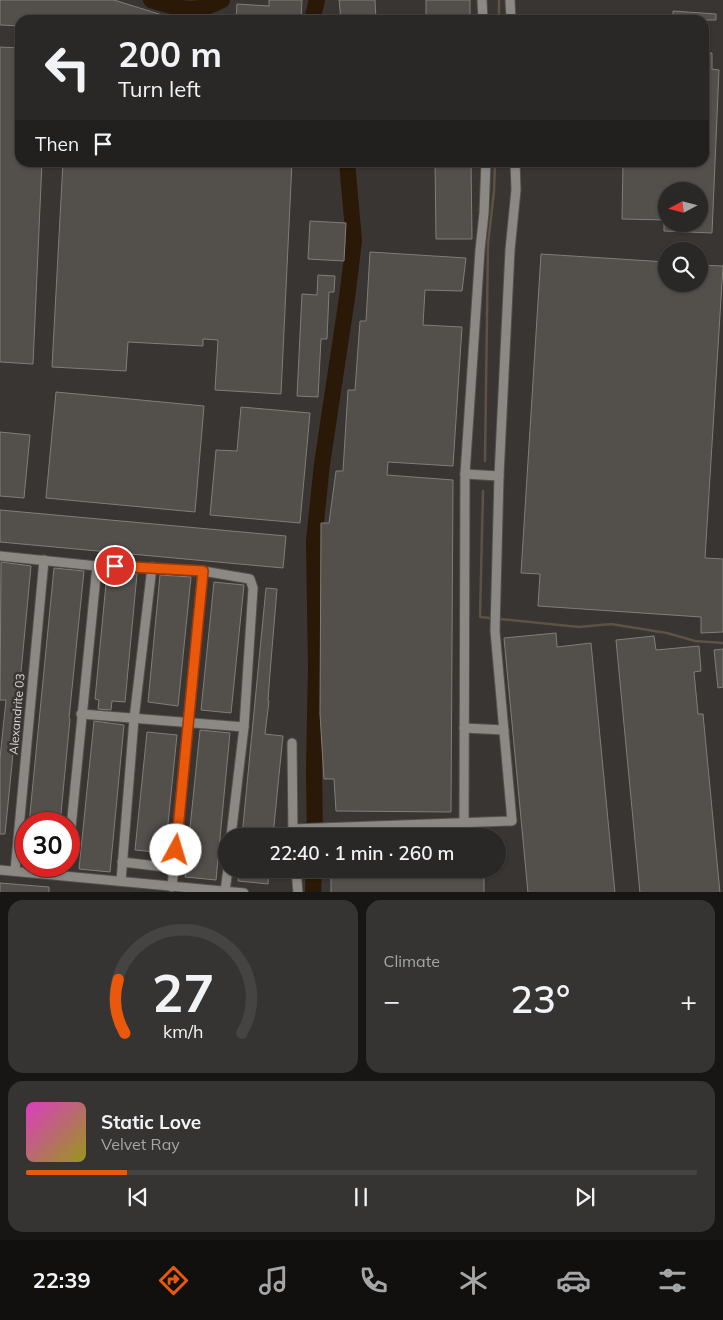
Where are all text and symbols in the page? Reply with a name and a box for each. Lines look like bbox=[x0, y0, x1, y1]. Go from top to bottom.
text: 200 m bbox=[118, 32, 222, 76]
icon: left bbox=[35, 35, 100, 100]
text: Turn left bbox=[118, 75, 201, 103]
icon: arrive bbox=[89, 130, 117, 158]
text: Then bbox=[35, 132, 79, 156]
north arrow bbox=[658, 182, 708, 232]
map controls bbox=[658, 182, 708, 292]
button: search bbox=[658, 242, 708, 292]
pin bbox=[94, 545, 136, 587]
icon: arrive bbox=[101, 552, 129, 580]
street label: Alexandrite 03 bbox=[5, 673, 28, 755]
speed limit sign: 30 bbox=[15, 812, 80, 877]
position arrow bbox=[149, 823, 201, 875]
text: 22:40 · 1 min · 260 m bbox=[269, 841, 455, 865]
text: Climate bbox=[384, 951, 440, 971]
text: 27 bbox=[152, 960, 214, 1025]
text: 23° bbox=[510, 975, 570, 1023]
text: − bbox=[384, 983, 400, 1018]
text: + bbox=[680, 983, 697, 1018]
text: km/h bbox=[163, 1020, 203, 1042]
text: Static Love bbox=[101, 1110, 201, 1134]
text: Velvet Ray bbox=[101, 1134, 180, 1154]
icon: previous bbox=[124, 1183, 152, 1211]
icon: pause bbox=[347, 1183, 375, 1211]
icon: next bbox=[571, 1183, 599, 1211]
icon: directions bbox=[156, 1263, 191, 1298]
icon: music bbox=[256, 1263, 291, 1298]
icon: phone bbox=[356, 1263, 391, 1298]
icon: climate bbox=[456, 1263, 491, 1298]
icon: car bbox=[556, 1263, 591, 1298]
icon: filters bbox=[655, 1263, 690, 1298]
text: 22:39 bbox=[32, 1266, 91, 1294]

